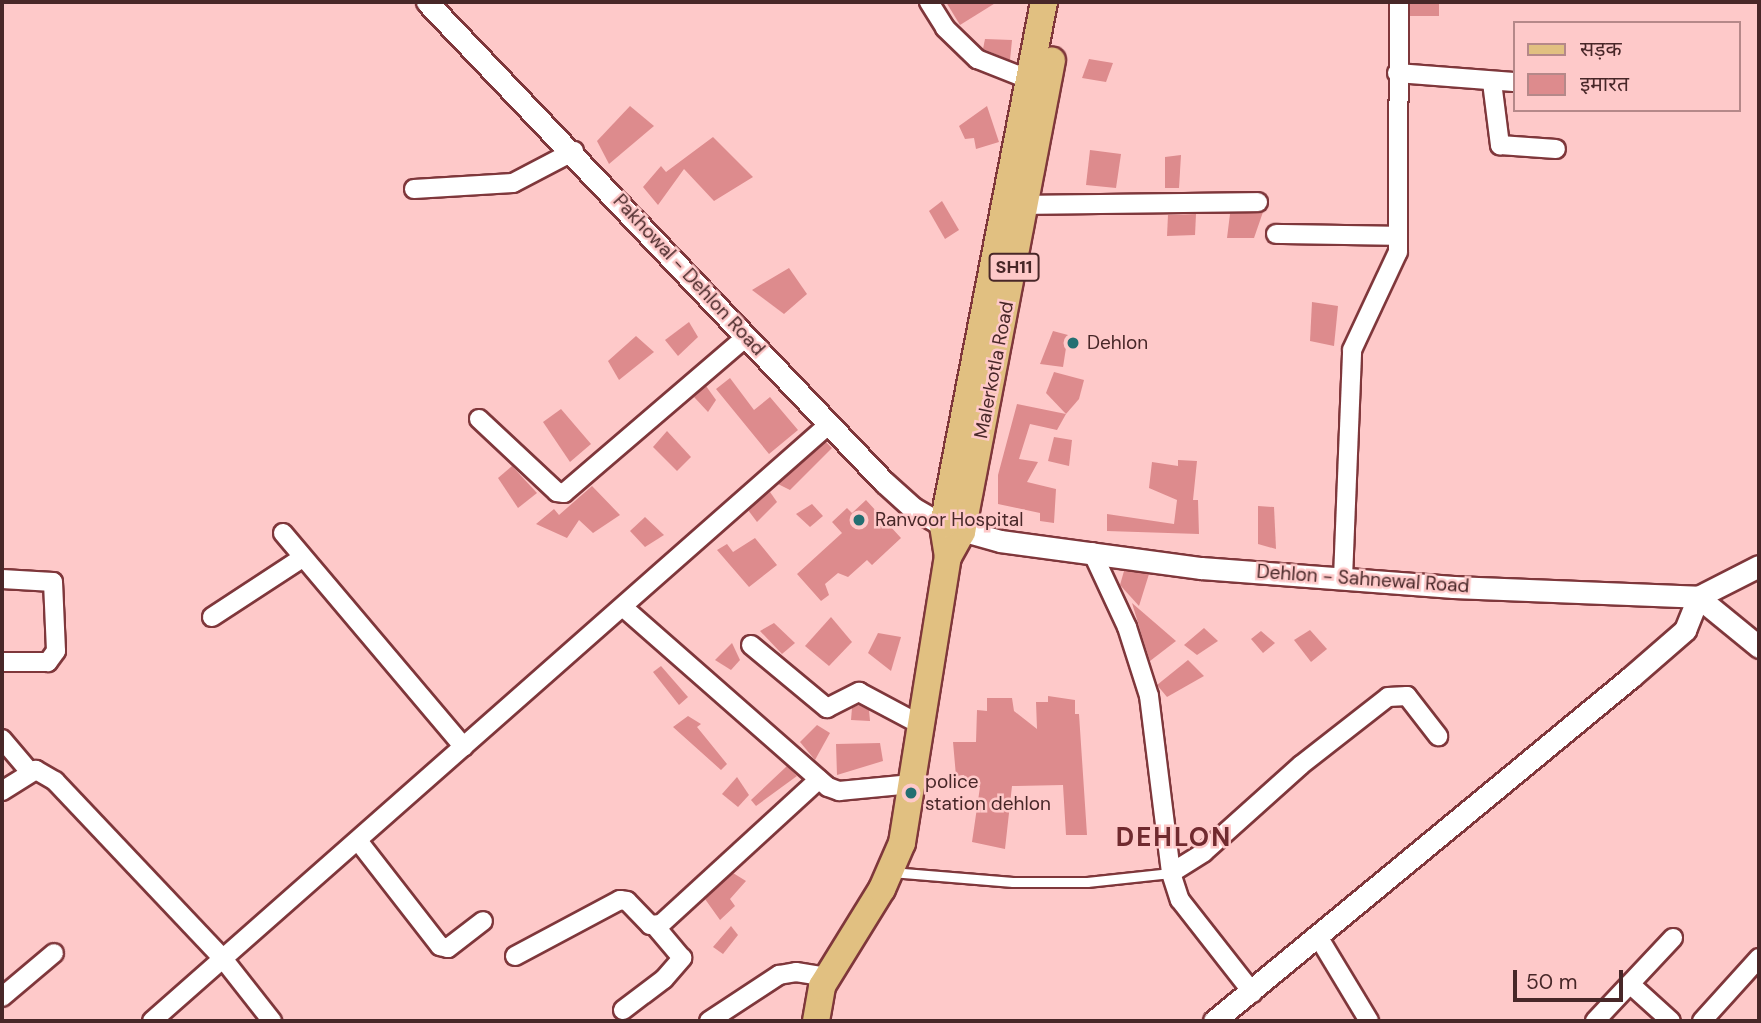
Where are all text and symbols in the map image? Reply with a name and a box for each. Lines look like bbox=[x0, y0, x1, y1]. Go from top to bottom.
legend bbox=[1512, 21, 1740, 112]
text: सड़क bbox=[1580, 35, 1622, 63]
text: इमारत bbox=[1580, 70, 1629, 98]
street label: Pakhowal - Dehlon Road bbox=[608, 190, 770, 360]
road number: SH11 bbox=[988, 253, 1040, 282]
street label: Malerkotla Road bbox=[970, 299, 1018, 441]
place label: Dehlon bbox=[1087, 332, 1148, 354]
marker: Dehlon bbox=[1065, 335, 1081, 351]
place label: Ranvoor Hospital bbox=[875, 509, 1023, 531]
marker: Ranvoor Hospital bbox=[849, 510, 869, 530]
street label: Dehlon - Sahnewal Road bbox=[1256, 560, 1470, 598]
place label: police station dehlon bbox=[925, 771, 1051, 815]
marker: police station dehlon bbox=[903, 785, 919, 801]
district label: DEHLON bbox=[1117, 822, 1231, 854]
scale bar bbox=[1516, 956, 1626, 1000]
text: 50 m bbox=[1526, 968, 1577, 996]

